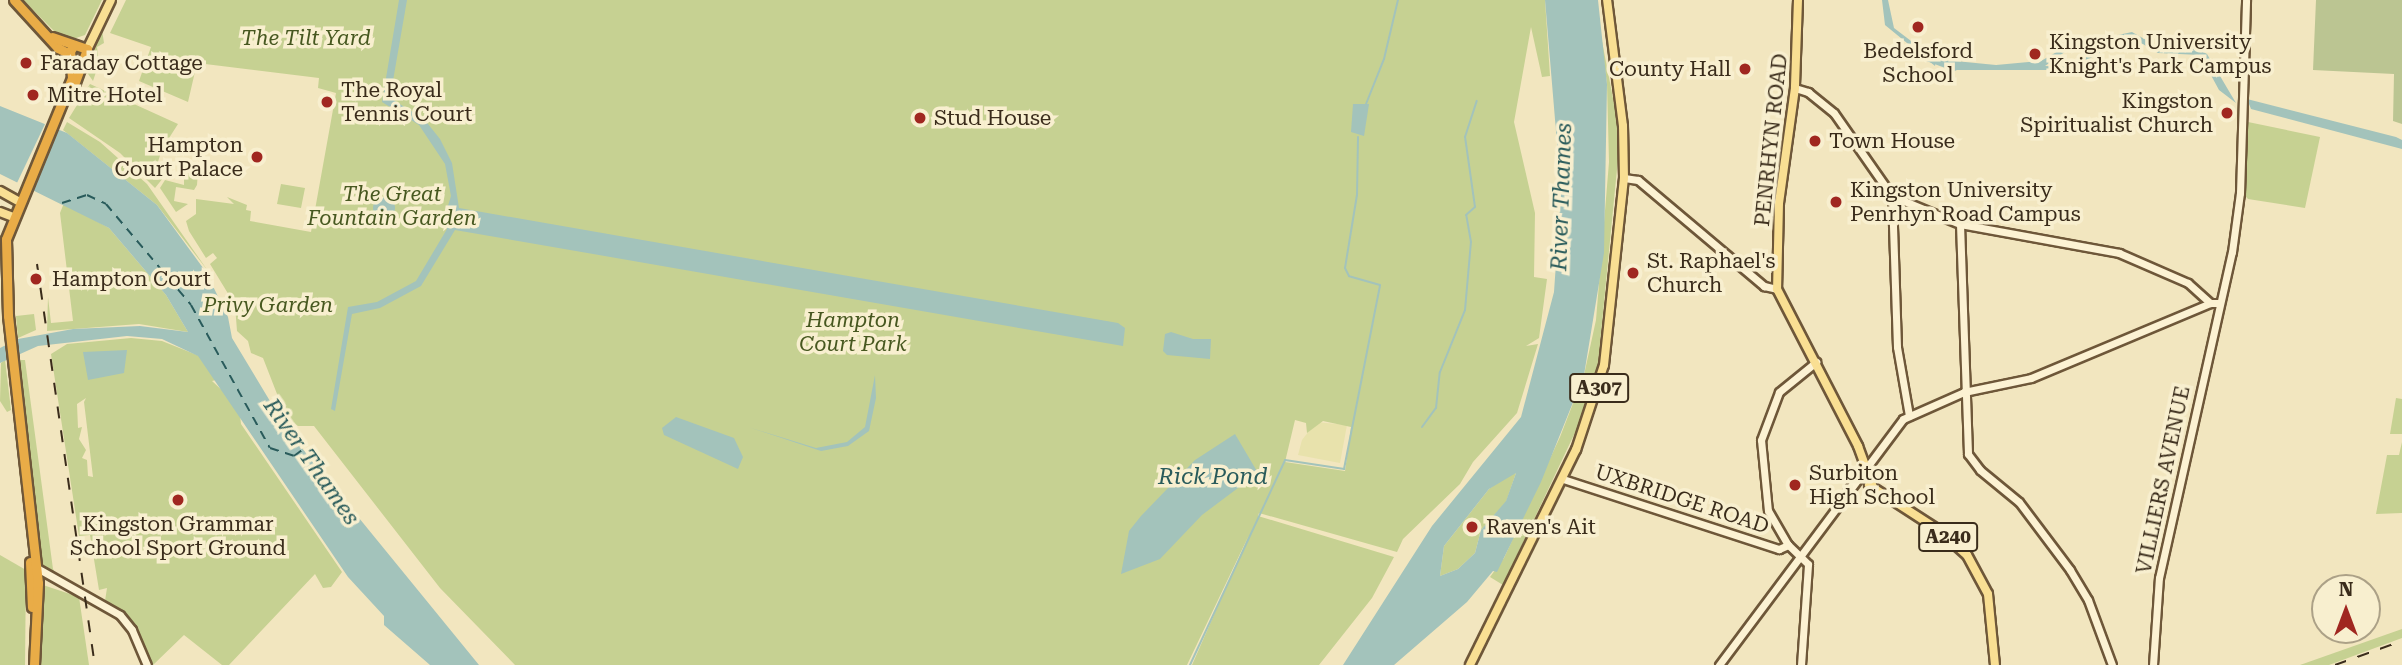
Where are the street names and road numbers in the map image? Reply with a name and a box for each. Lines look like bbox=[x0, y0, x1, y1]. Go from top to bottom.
street label: PENRHYN ROAD bbox=[1749, 52, 1793, 228]
road number: A307 bbox=[1568, 372, 1630, 404]
street label: VILLIERS AVENUE bbox=[2131, 384, 2195, 576]
street label: UXBRIDGE ROAD bbox=[1592, 459, 1772, 539]
road number: A240 bbox=[1916, 522, 1980, 552]

